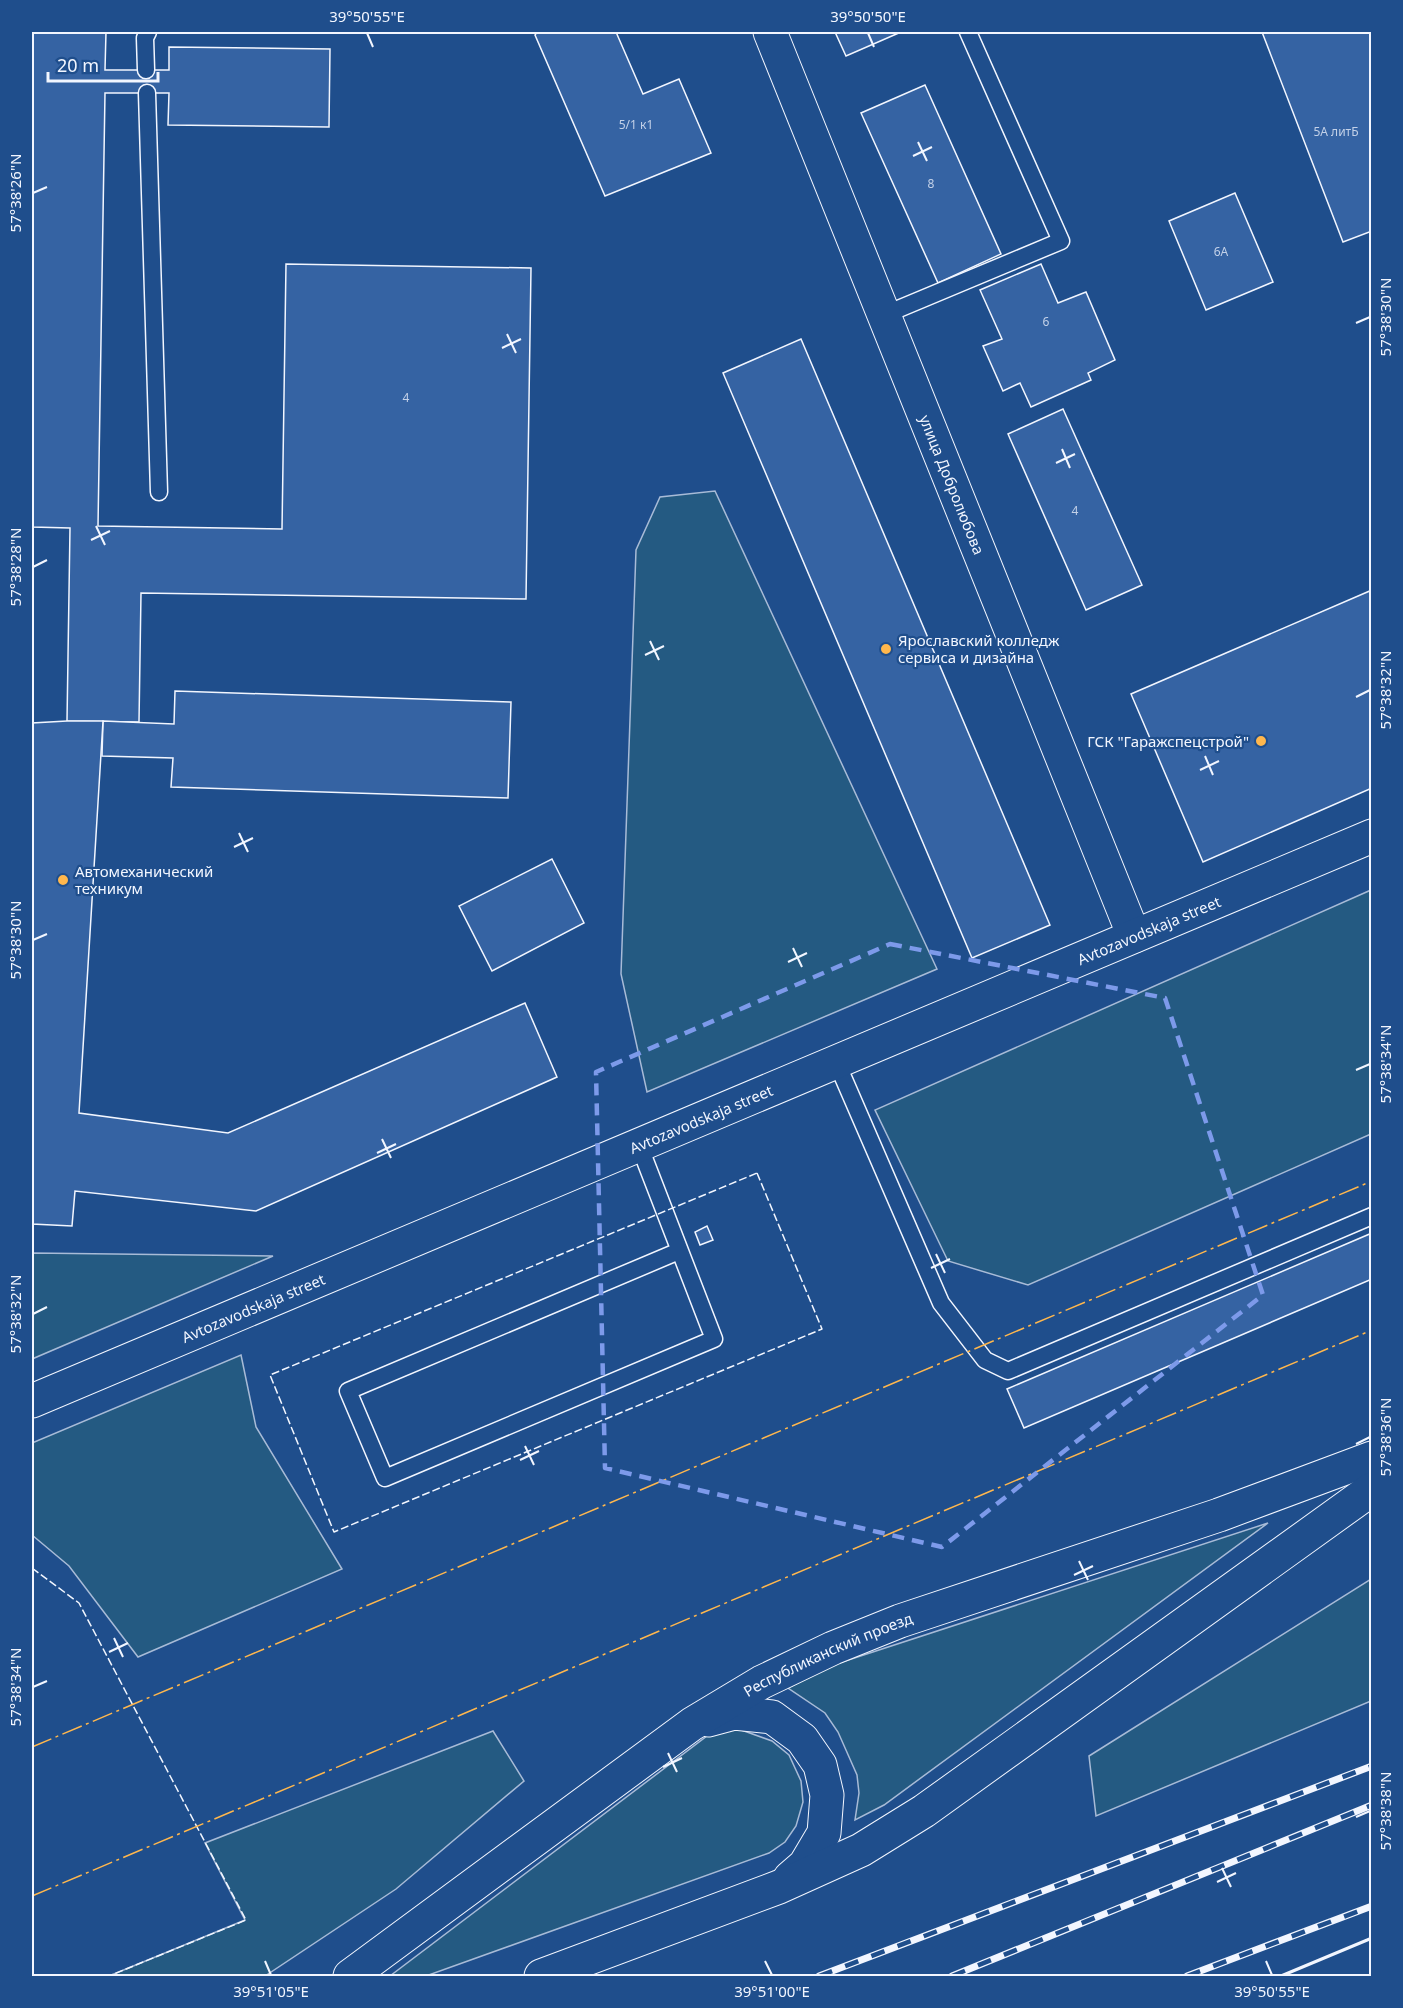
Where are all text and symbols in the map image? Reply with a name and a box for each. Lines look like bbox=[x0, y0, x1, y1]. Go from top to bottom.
text: 39°50'55"E bbox=[329, 6, 405, 26]
text: 39°50'50"E bbox=[830, 6, 906, 26]
scale bar bbox=[48, 45, 158, 83]
text: 20 m bbox=[57, 53, 99, 77]
house number: 5/1 к1 bbox=[619, 116, 653, 133]
house number: 5А литБ bbox=[1313, 123, 1359, 140]
text: 57°38'26"N bbox=[5, 154, 25, 232]
house number: 8 bbox=[928, 175, 935, 192]
house number: 6А bbox=[1214, 243, 1229, 260]
text: 57°38'30"N bbox=[1375, 278, 1395, 356]
house number: 6 bbox=[1043, 313, 1050, 330]
house number: 4 bbox=[403, 389, 410, 406]
street label: улица Добролюбова bbox=[915, 412, 989, 557]
house number: 4 bbox=[1072, 502, 1079, 519]
text: 57°38'28"N bbox=[5, 528, 25, 606]
place label: Ярославский колледж сервиса и дизайна bbox=[898, 630, 1060, 667]
marker: Ярославский колледж сервиса и дизайна bbox=[879, 642, 893, 656]
text: 57°38'32"N bbox=[1375, 651, 1395, 729]
place label: ГСК "Гаражспецстрой" bbox=[1087, 731, 1249, 751]
marker: ГСК "Гаражспецстрой" bbox=[1254, 734, 1268, 748]
place label: Автомеханический техникум bbox=[75, 861, 213, 898]
marker: Автомеханический техникум bbox=[56, 873, 70, 887]
street label: Avtozavodskaja street bbox=[1074, 891, 1224, 969]
text: 57°38'30"N bbox=[5, 901, 25, 979]
text: 57°38'34"N bbox=[1375, 1025, 1395, 1103]
street label: Avtozavodskaja street bbox=[626, 1080, 776, 1158]
street label: Avtozavodskaja street bbox=[178, 1268, 328, 1347]
text: 57°38'32"N bbox=[5, 1275, 25, 1353]
text: 57°38'36"N bbox=[1375, 1398, 1395, 1476]
street label: Республиканский проезд bbox=[740, 1608, 915, 1701]
text: 57°38'34"N bbox=[5, 1648, 25, 1726]
text: 57°38'38"N bbox=[1375, 1772, 1395, 1850]
text: 39°51'05"E bbox=[233, 1981, 309, 2001]
text: 39°51'00"E bbox=[734, 1981, 810, 2001]
text: 39°50'55"E bbox=[1234, 1981, 1310, 2001]

